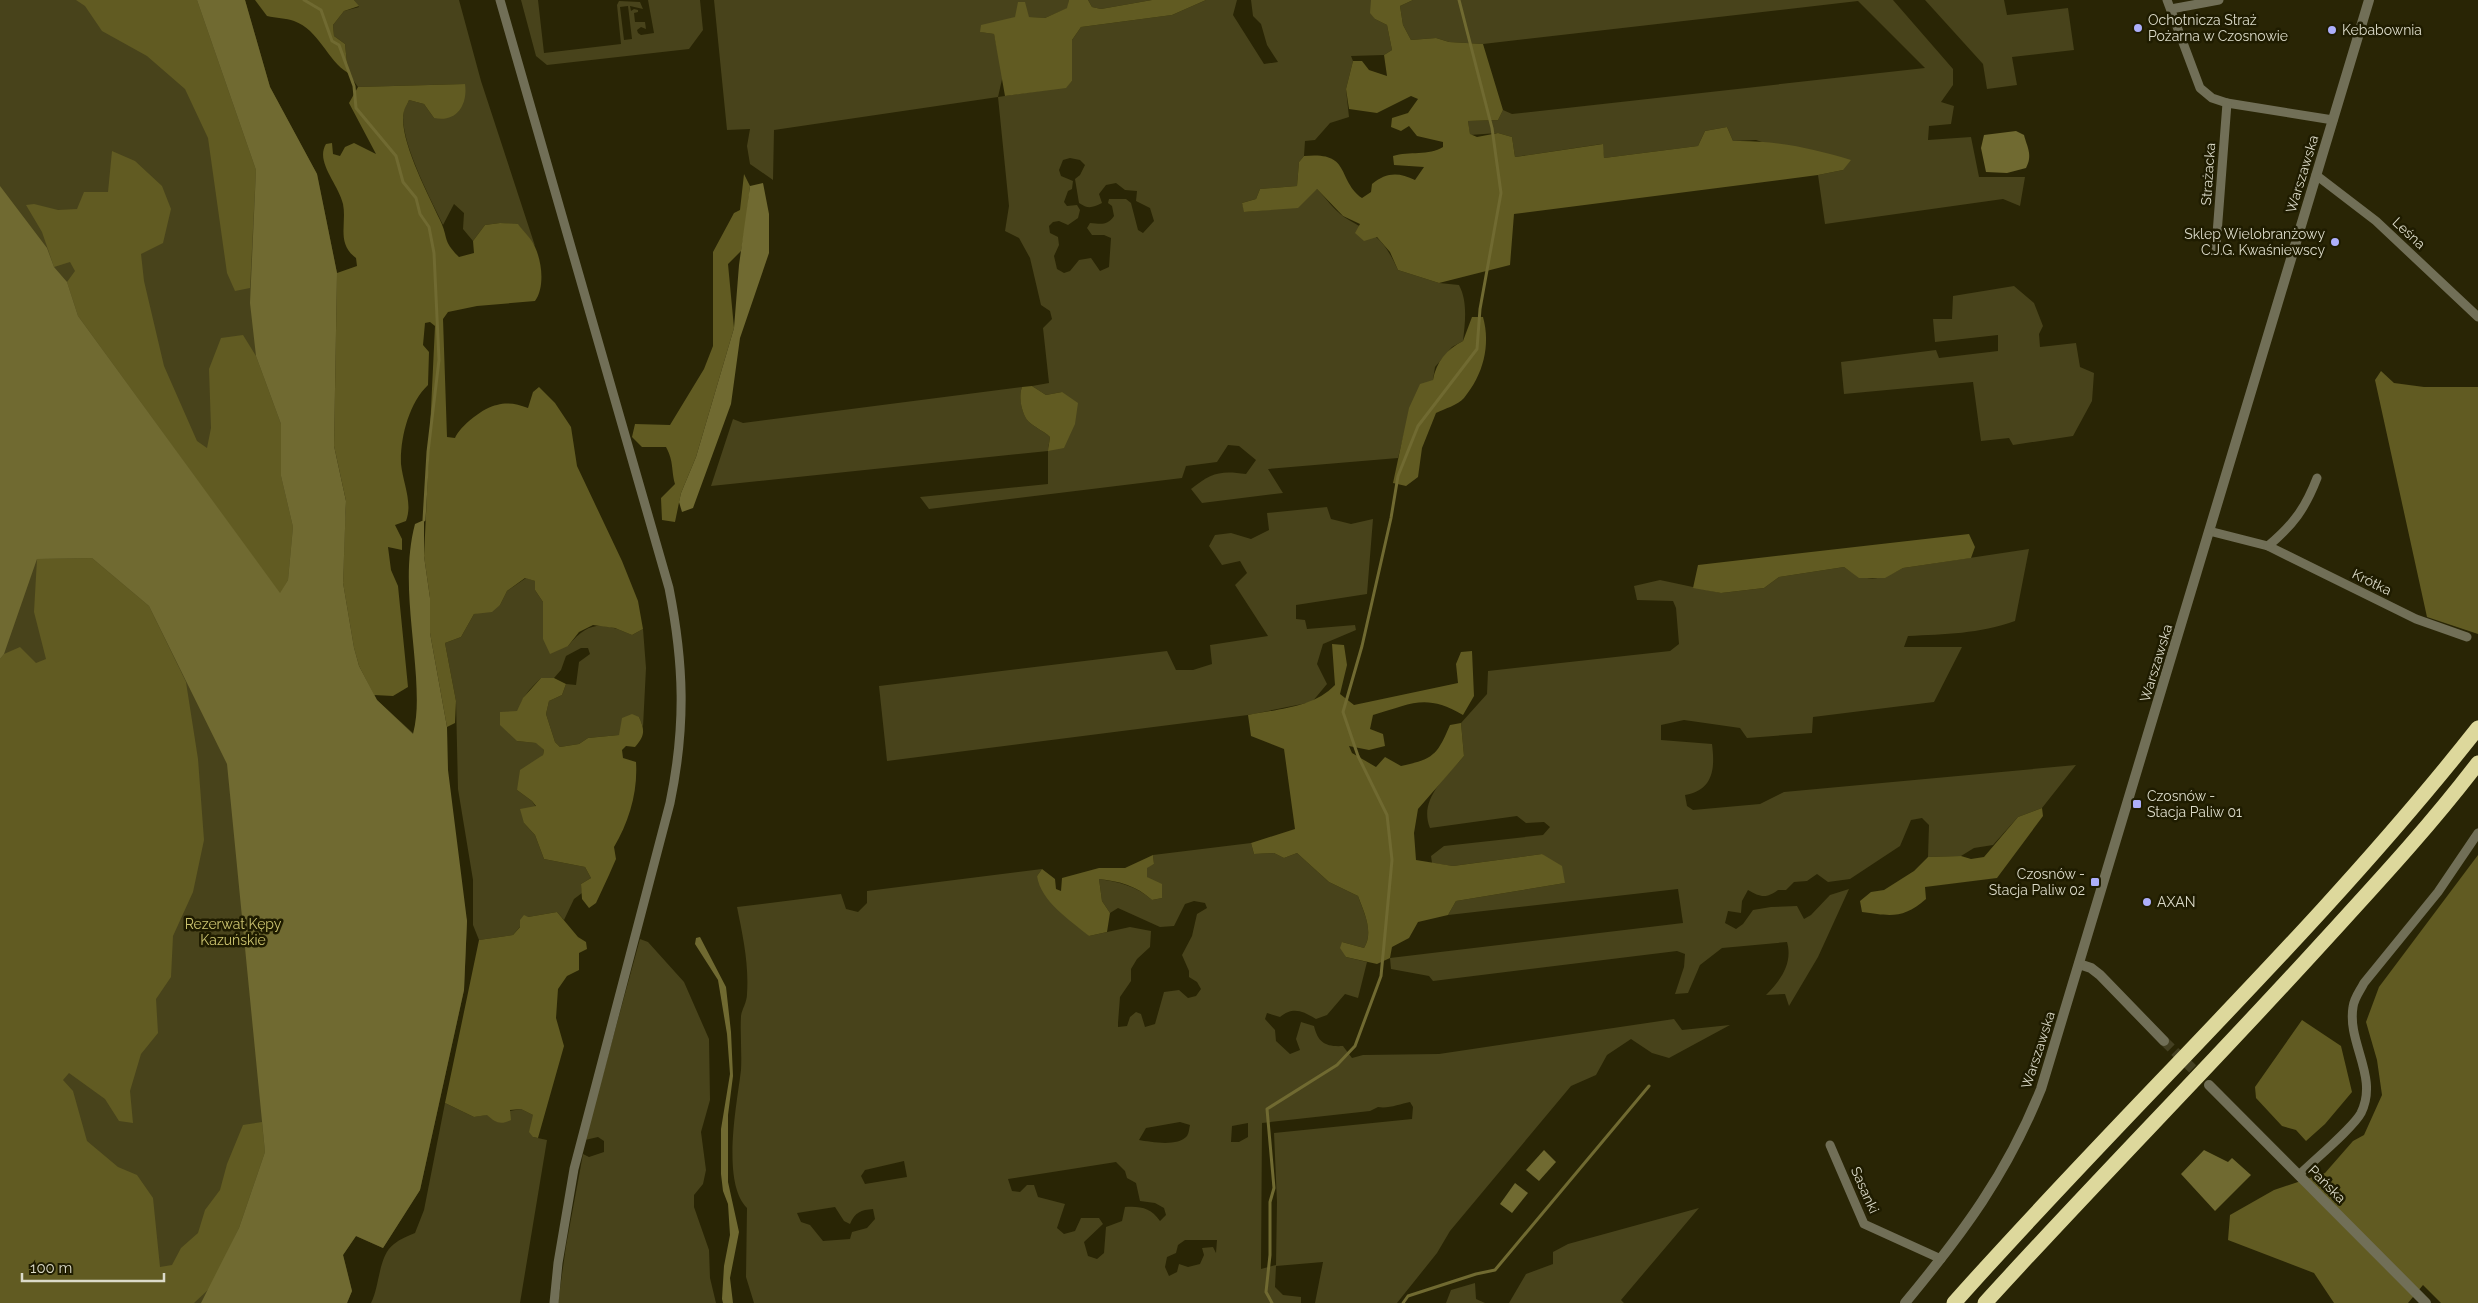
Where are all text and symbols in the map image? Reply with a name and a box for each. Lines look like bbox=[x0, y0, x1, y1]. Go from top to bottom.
place label: Ochotnicza Straż Pożarna w Czosnowie bbox=[2148, 12, 2288, 44]
marker: Ochotnicza Straż Pożarna w Czosnowie bbox=[2132, 22, 2144, 34]
place label: Kebabownia bbox=[2342, 22, 2422, 38]
marker: Kebabownia bbox=[2326, 24, 2338, 36]
street label: Warszawska bbox=[2283, 133, 2321, 215]
street label: Strażacka bbox=[2198, 142, 2218, 206]
street label: Leśna bbox=[2389, 214, 2429, 252]
place label: Sklep Wielobranżowy C.J.G. Kwaśniewscy bbox=[2184, 226, 2325, 258]
marker: Sklep Wielobranżowy C.J.G. Kwaśniewscy bbox=[2329, 236, 2341, 248]
street label: Krótka bbox=[2350, 566, 2394, 598]
street label: Warszawska bbox=[2137, 622, 2175, 704]
place label: Czosnów - Stacja Paliw 01 bbox=[2147, 788, 2242, 820]
marker: Czosnów - Stacja Paliw 01 bbox=[2131, 798, 2143, 810]
place label: Czosnów - Stacja Paliw 02 bbox=[1989, 866, 2085, 898]
marker: Czosnów - Stacja Paliw 02 bbox=[2089, 876, 2101, 888]
place label: AXAN bbox=[2157, 894, 2196, 910]
marker: AXAN bbox=[2141, 896, 2153, 908]
park label: Rezerwat Kępy Kazuńskie bbox=[185, 916, 282, 948]
street label: Warszawska bbox=[2018, 1009, 2058, 1091]
street label: Pańska bbox=[2305, 1162, 2349, 1206]
street label: Sasanki bbox=[1848, 1164, 1882, 1216]
scale bar bbox=[22, 1250, 165, 1282]
text: 100 m bbox=[30, 1259, 72, 1277]

